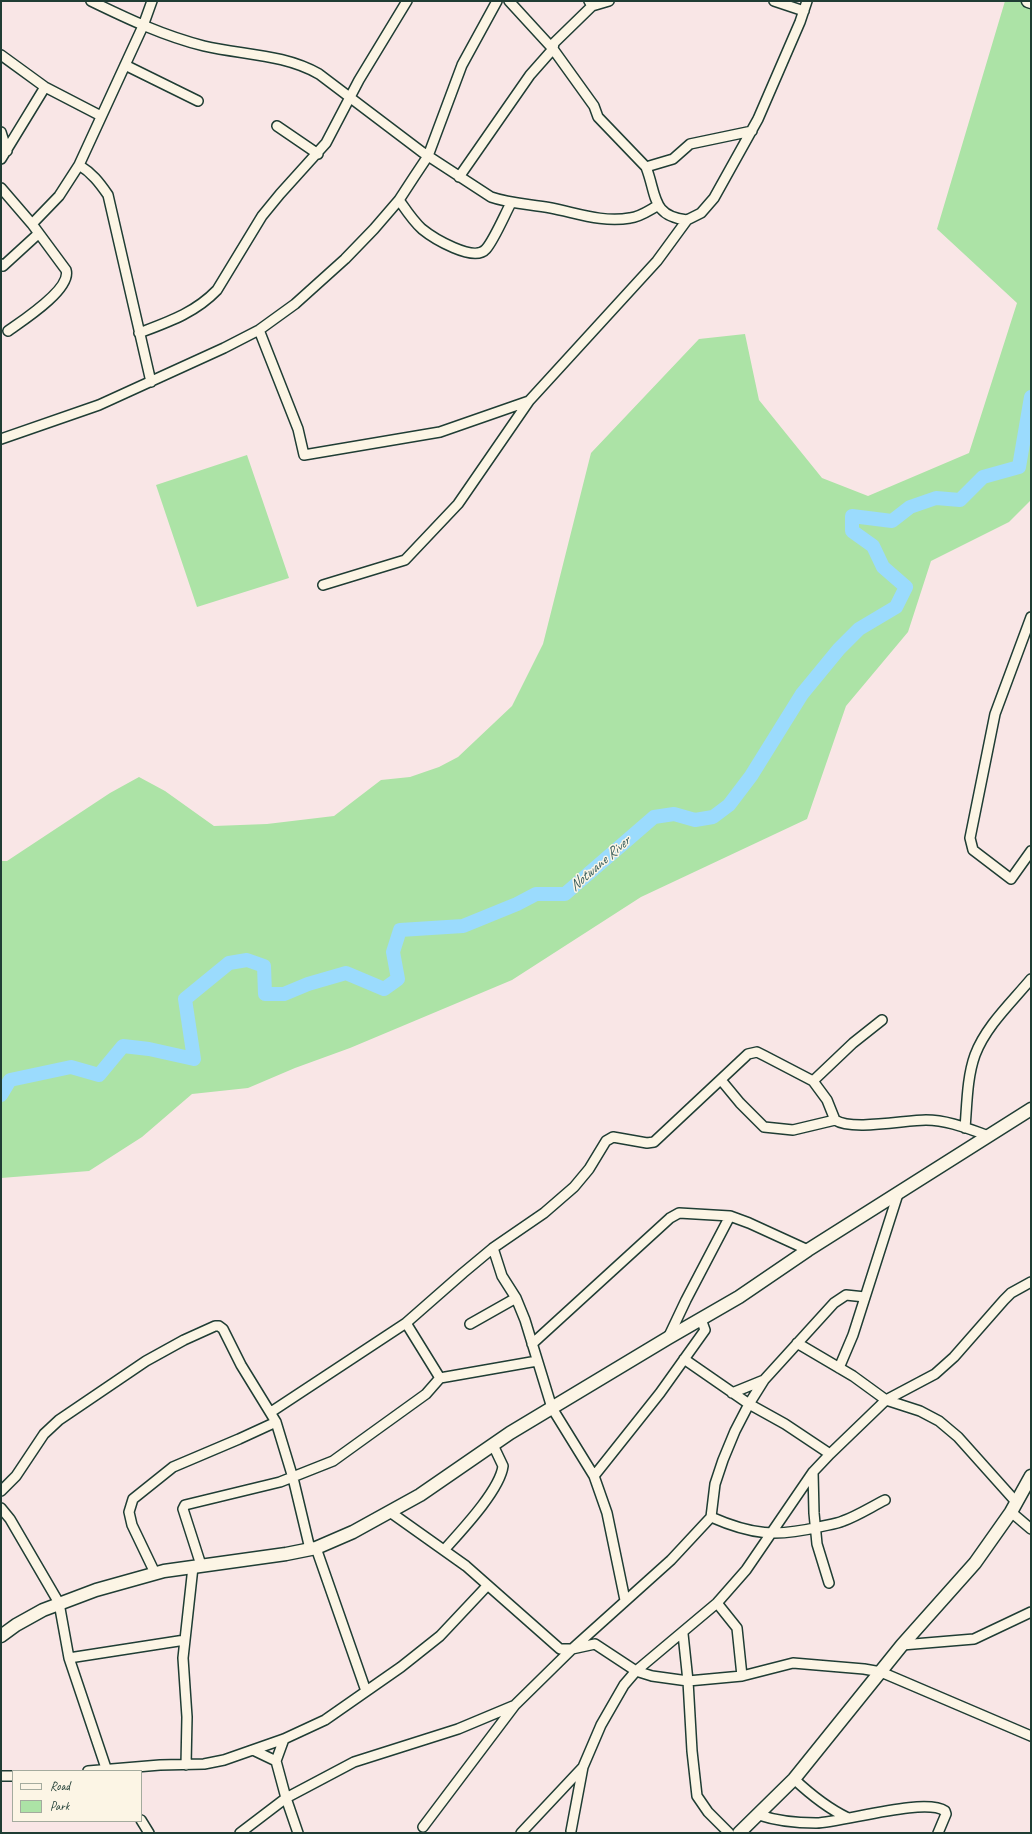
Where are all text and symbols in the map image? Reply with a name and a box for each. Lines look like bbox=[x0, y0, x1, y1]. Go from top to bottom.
water label: Notwane River bbox=[566, 833, 634, 895]
legend bbox=[12, 1770, 142, 1822]
text: Road bbox=[50, 1778, 70, 1794]
text: Park bbox=[50, 1798, 69, 1814]

